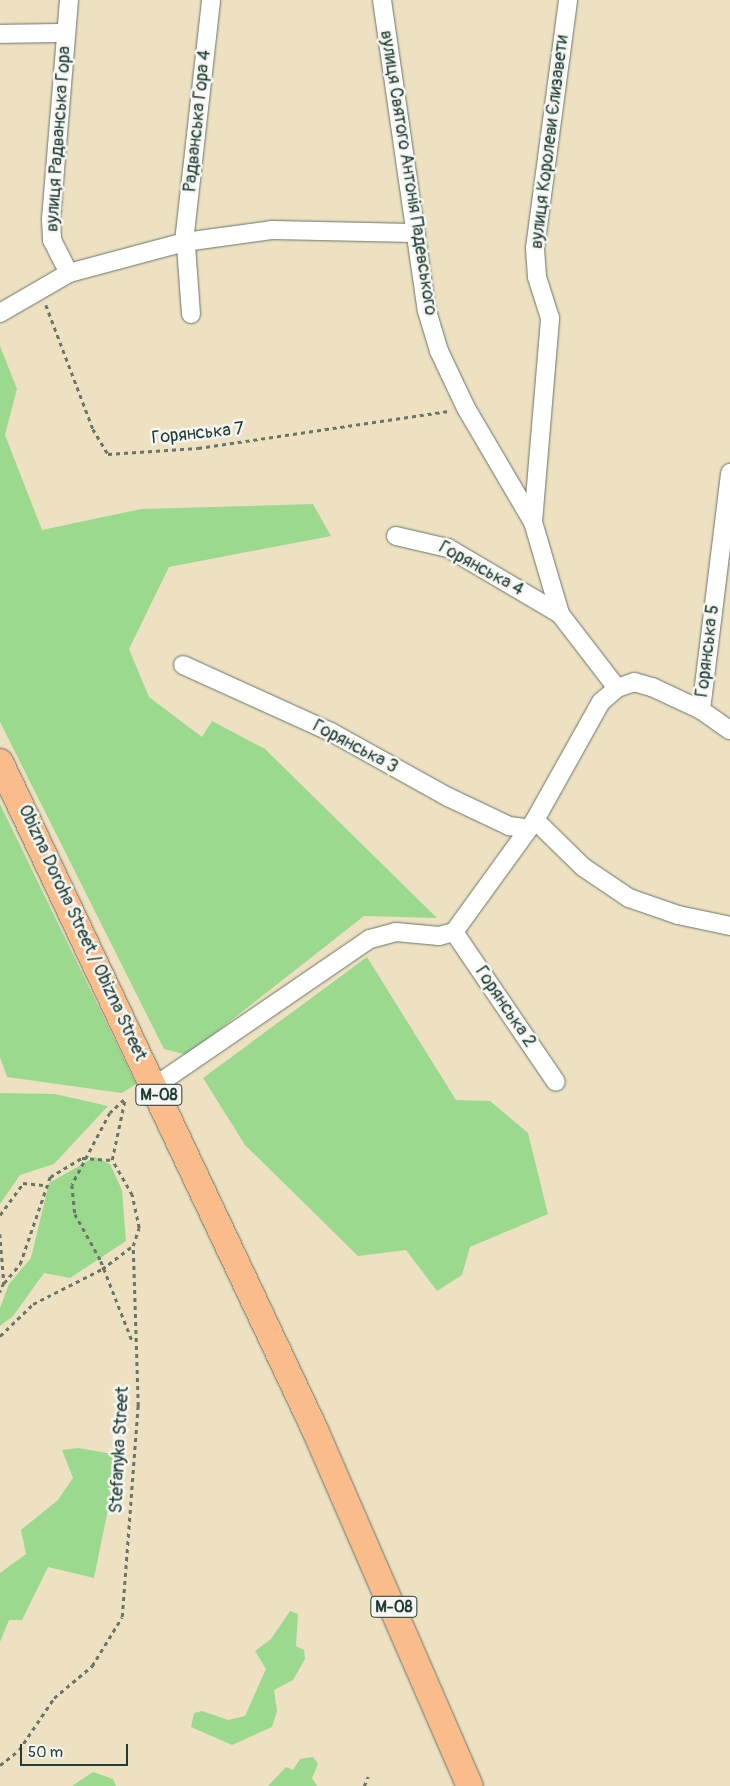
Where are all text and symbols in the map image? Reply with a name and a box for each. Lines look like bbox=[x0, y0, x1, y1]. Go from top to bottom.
street label: вулиця Святого Антонія Падевського bbox=[375, 29, 441, 317]
street label: вулиця Королеви Єлизавети bbox=[526, 34, 574, 250]
street label: вулиця Радванська Гора bbox=[42, 45, 76, 233]
street label: Радванська Гора 4 bbox=[180, 49, 216, 193]
street label: Горянська 7 bbox=[151, 418, 245, 450]
street label: Горянська 4 bbox=[435, 537, 527, 601]
street label: Горянська 5 bbox=[692, 604, 724, 698]
street label: Горянська 3 bbox=[309, 716, 401, 778]
street label: Obizna Doroha Street / Obizna Street bbox=[13, 802, 151, 1064]
street label: Горянська 2 bbox=[470, 962, 540, 1052]
road number: М-08 bbox=[135, 1082, 183, 1108]
street label: Stefanyka Street bbox=[106, 1386, 134, 1514]
road number: М-08 bbox=[370, 1594, 418, 1620]
scale bar bbox=[22, 1734, 130, 1766]
text: 50 m bbox=[28, 1743, 63, 1762]

